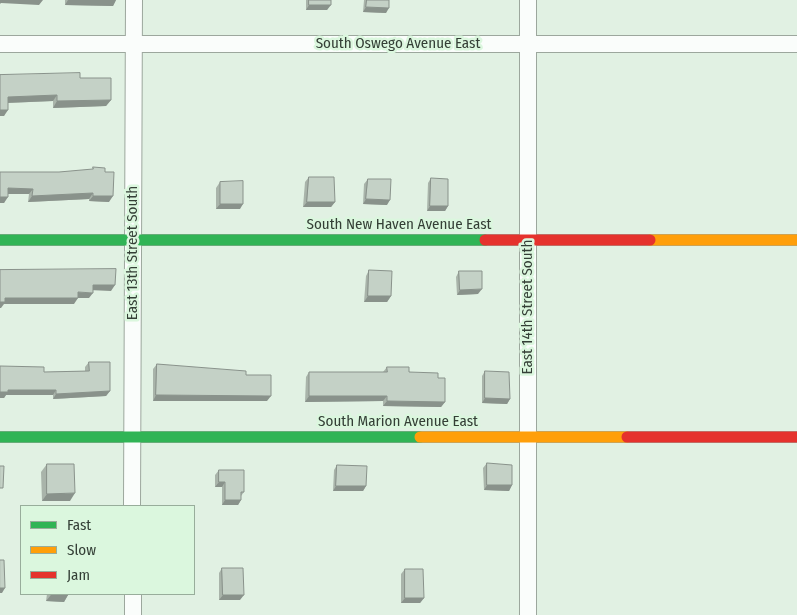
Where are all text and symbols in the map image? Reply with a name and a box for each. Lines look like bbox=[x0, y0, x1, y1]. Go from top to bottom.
street label: South Oswego Avenue East bbox=[316, 35, 480, 53]
street label: East 13th Street South bbox=[124, 186, 142, 320]
street label: South New Haven Avenue East bbox=[306, 216, 492, 234]
street label: East 14th Street South bbox=[519, 240, 537, 374]
street label: South Marion Avenue East bbox=[318, 413, 478, 431]
legend bbox=[20, 505, 195, 595]
text: Fast bbox=[67, 516, 91, 534]
text: Slow bbox=[67, 541, 96, 559]
text: Jam bbox=[67, 566, 90, 584]

